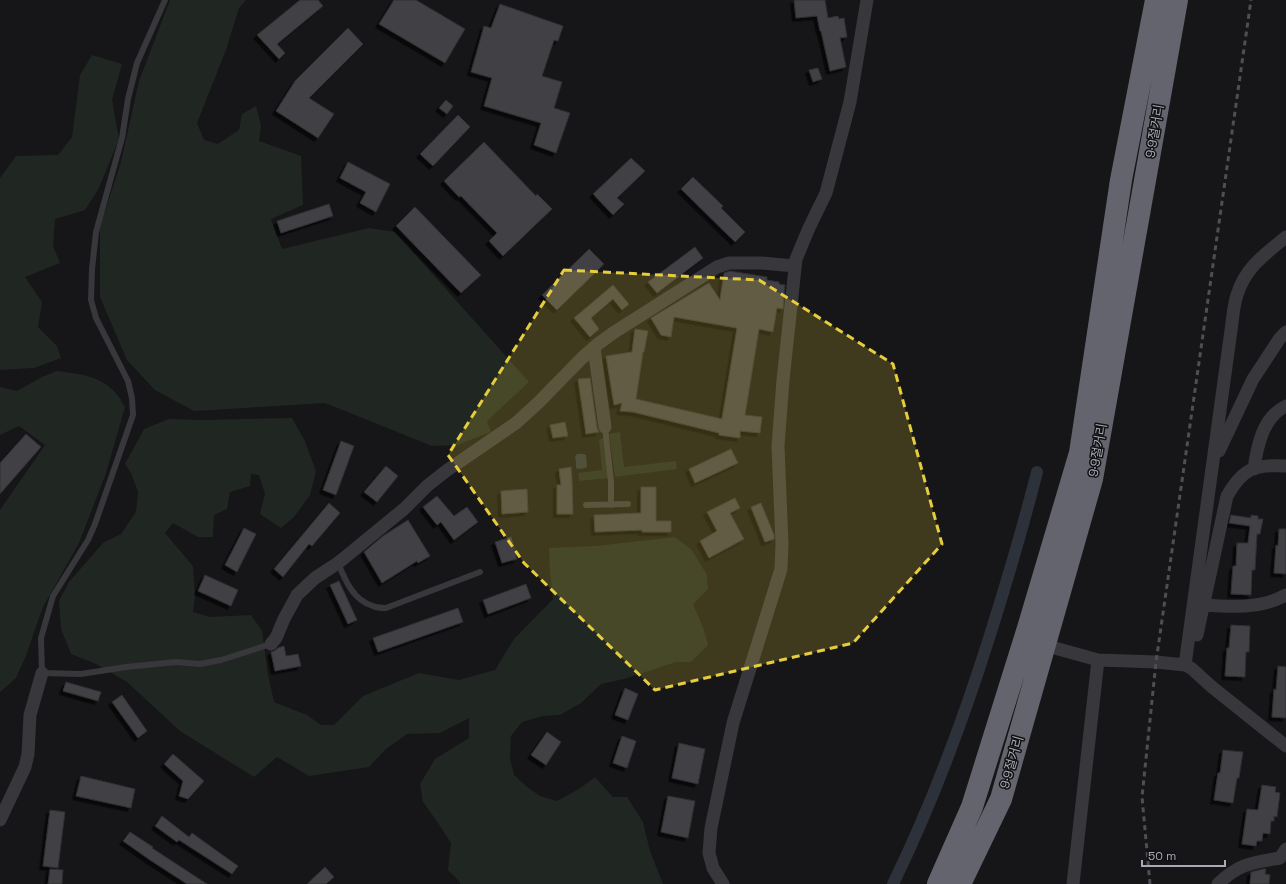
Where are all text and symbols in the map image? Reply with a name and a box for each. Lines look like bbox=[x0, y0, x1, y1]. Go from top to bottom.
street label: 9·9절거리 bbox=[1141, 103, 1168, 159]
street label: 9·9절거리 bbox=[1084, 422, 1111, 478]
street label: 9·9절거리 bbox=[996, 734, 1027, 791]
scale bar bbox=[1142, 842, 1225, 868]
text: 50 m bbox=[1148, 848, 1176, 864]

